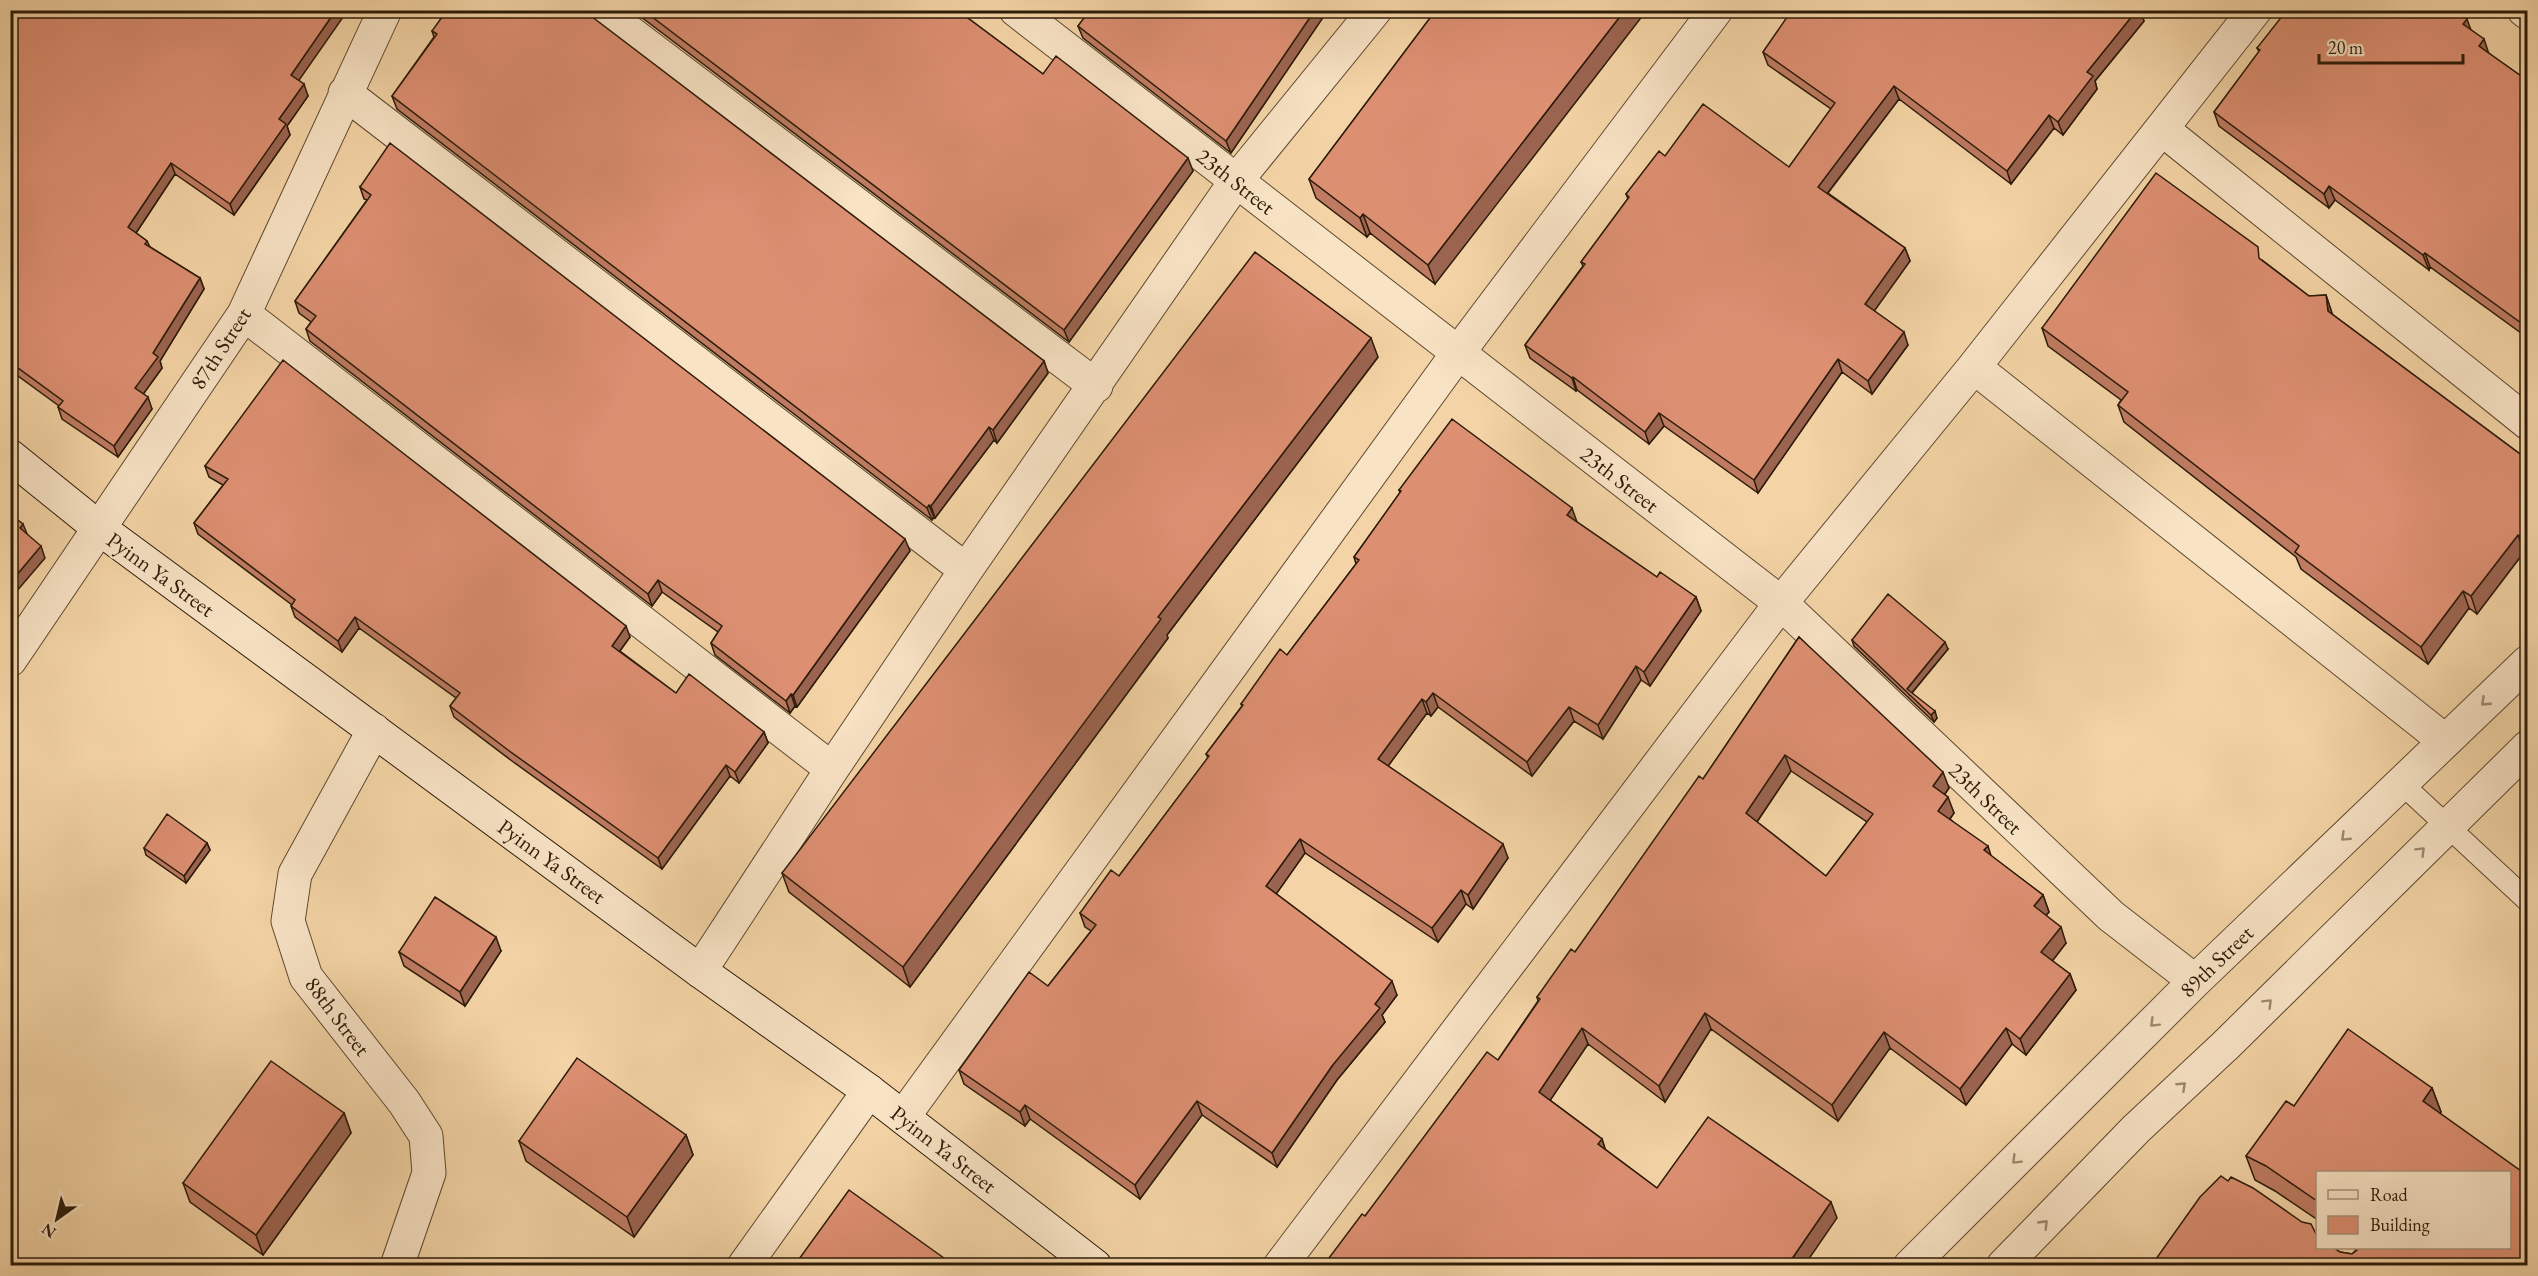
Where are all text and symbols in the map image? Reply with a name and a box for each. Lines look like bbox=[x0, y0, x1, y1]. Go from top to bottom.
scale bar bbox=[2319, 27, 2463, 65]
text: 20 m bbox=[2328, 36, 2363, 59]
street label: 23th Street bbox=[1190, 142, 1281, 221]
street label: 87th Street bbox=[183, 302, 258, 395]
street label: 23th Street bbox=[1574, 440, 1665, 519]
street label: Pyinn Ya Street bbox=[101, 525, 221, 623]
one-way arrow bbox=[2481, 695, 2492, 706]
street label: 23th Street bbox=[1942, 756, 2029, 841]
street label: Pyinn Ya Street bbox=[492, 812, 612, 910]
one-way arrow bbox=[2341, 830, 2352, 841]
one-way arrow bbox=[2414, 847, 2424, 858]
street label: 89th Street bbox=[2173, 919, 2260, 1004]
street label: 88th Street bbox=[298, 971, 377, 1062]
one-way arrow bbox=[2260, 1000, 2271, 1011]
one-way arrow bbox=[2150, 1015, 2161, 1026]
one-way arrow bbox=[2175, 1082, 2186, 1093]
street label: Pyinn Ya Street bbox=[885, 1099, 1003, 1200]
one-way arrow bbox=[2012, 1153, 2023, 1164]
legend bbox=[2316, 1171, 2511, 1249]
text: Road bbox=[2370, 1183, 2409, 1206]
north arrow bbox=[27, 1189, 87, 1249]
text: Building bbox=[2370, 1213, 2430, 1236]
text: N bbox=[38, 1219, 60, 1243]
one-way arrow bbox=[2036, 1220, 2047, 1231]

